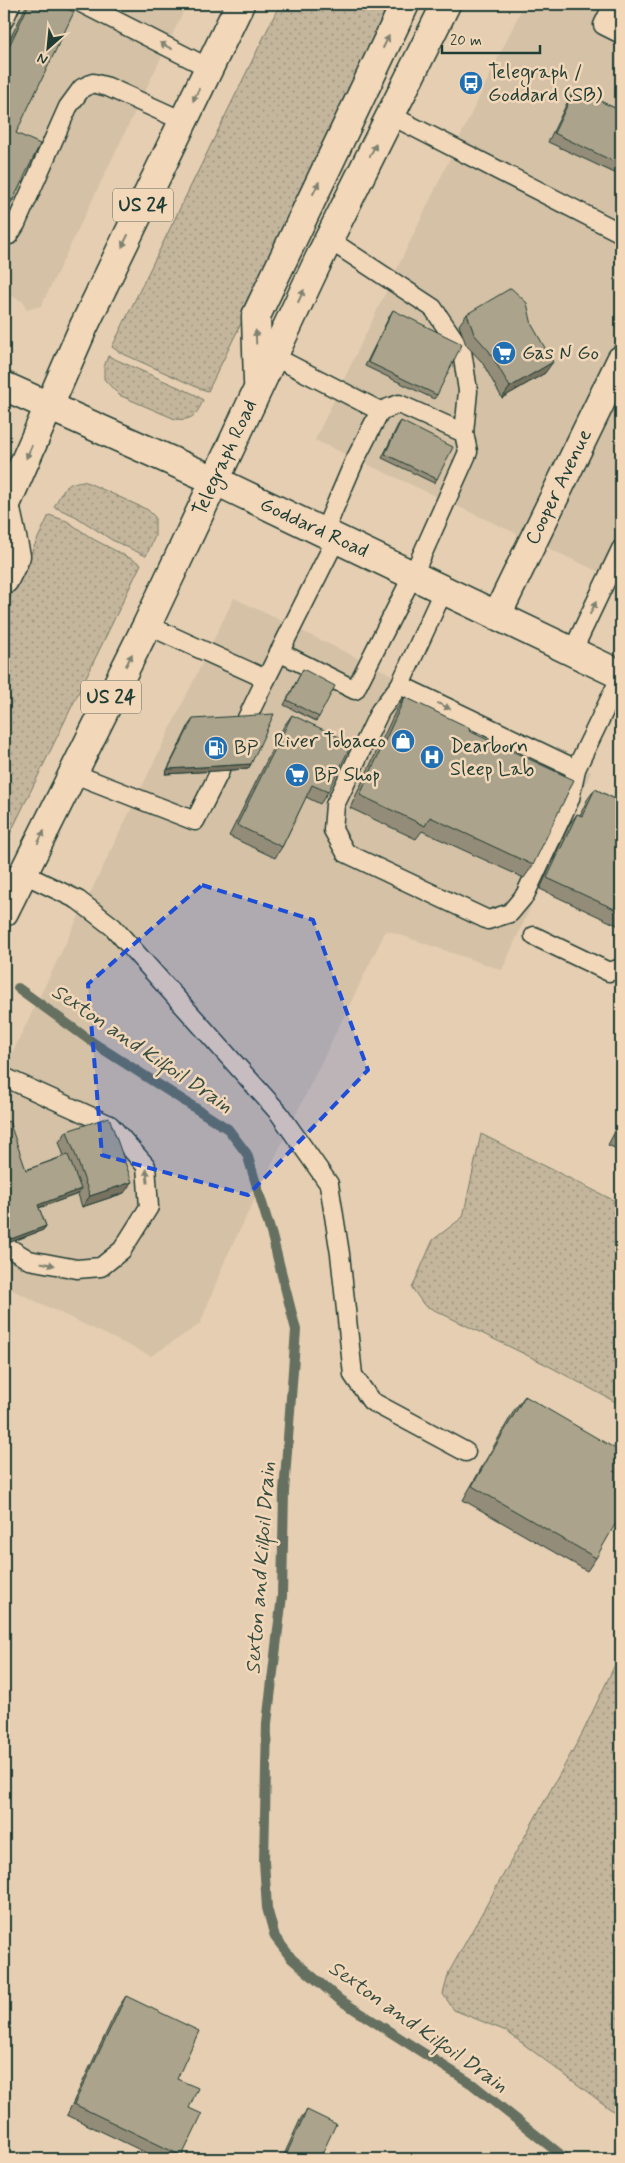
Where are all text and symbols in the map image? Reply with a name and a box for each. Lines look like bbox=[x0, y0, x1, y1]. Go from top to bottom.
north arrow bbox=[22, 22, 72, 72]
scale bar bbox=[442, 22, 540, 54]
text: 20 m bbox=[450, 31, 482, 51]
one-way arrow bbox=[383, 35, 391, 49]
one-way arrow bbox=[158, 42, 173, 50]
text: N bbox=[34, 49, 51, 69]
place label: Telegraph / Goddard (SB) bbox=[488, 59, 602, 109]
bus stop icon: Telegraph / Goddard (SB) bbox=[458, 70, 484, 96]
one-way arrow bbox=[192, 88, 200, 102]
one-way arrow bbox=[369, 143, 377, 157]
one-way arrow bbox=[312, 181, 321, 196]
road number: US 24 bbox=[113, 188, 173, 222]
one-way arrow bbox=[121, 234, 129, 248]
one-way arrow bbox=[297, 289, 305, 304]
one-way arrow bbox=[252, 329, 260, 345]
supermarket icon: Gas N Go bbox=[491, 340, 517, 366]
place label: Gas N Go bbox=[522, 340, 599, 367]
street label: Telegraph Road bbox=[186, 395, 265, 521]
street label: Cooper Avenue bbox=[519, 424, 599, 550]
one-way arrow bbox=[25, 445, 33, 459]
street label: Goddard Road bbox=[255, 491, 373, 565]
one-way arrow bbox=[589, 601, 597, 615]
one-way arrow bbox=[126, 653, 134, 667]
road number: US 24 bbox=[81, 680, 141, 714]
one-way arrow bbox=[437, 702, 451, 710]
place label: River Tobacco bbox=[274, 728, 386, 755]
shop icon: River Tobacco bbox=[390, 728, 416, 754]
place label: Dearborn Sleep Lab bbox=[450, 733, 534, 783]
fuel station icon: BP bbox=[203, 735, 229, 761]
place label: BP bbox=[234, 735, 259, 762]
hospital icon: Dearborn Sleep Lab bbox=[419, 744, 445, 770]
supermarket icon: BP Shop bbox=[284, 762, 310, 788]
place label: BP Shop bbox=[314, 762, 380, 789]
one-way arrow bbox=[36, 829, 45, 844]
water label: Sexton and Kilfoil Drain bbox=[45, 978, 238, 1122]
one-way arrow bbox=[142, 1168, 150, 1184]
one-way arrow bbox=[41, 1260, 57, 1268]
water label: Sexton and Kilfoil Drain bbox=[240, 1461, 284, 1675]
water label: Sexton and Kilfoil Drain bbox=[322, 1954, 513, 2101]

